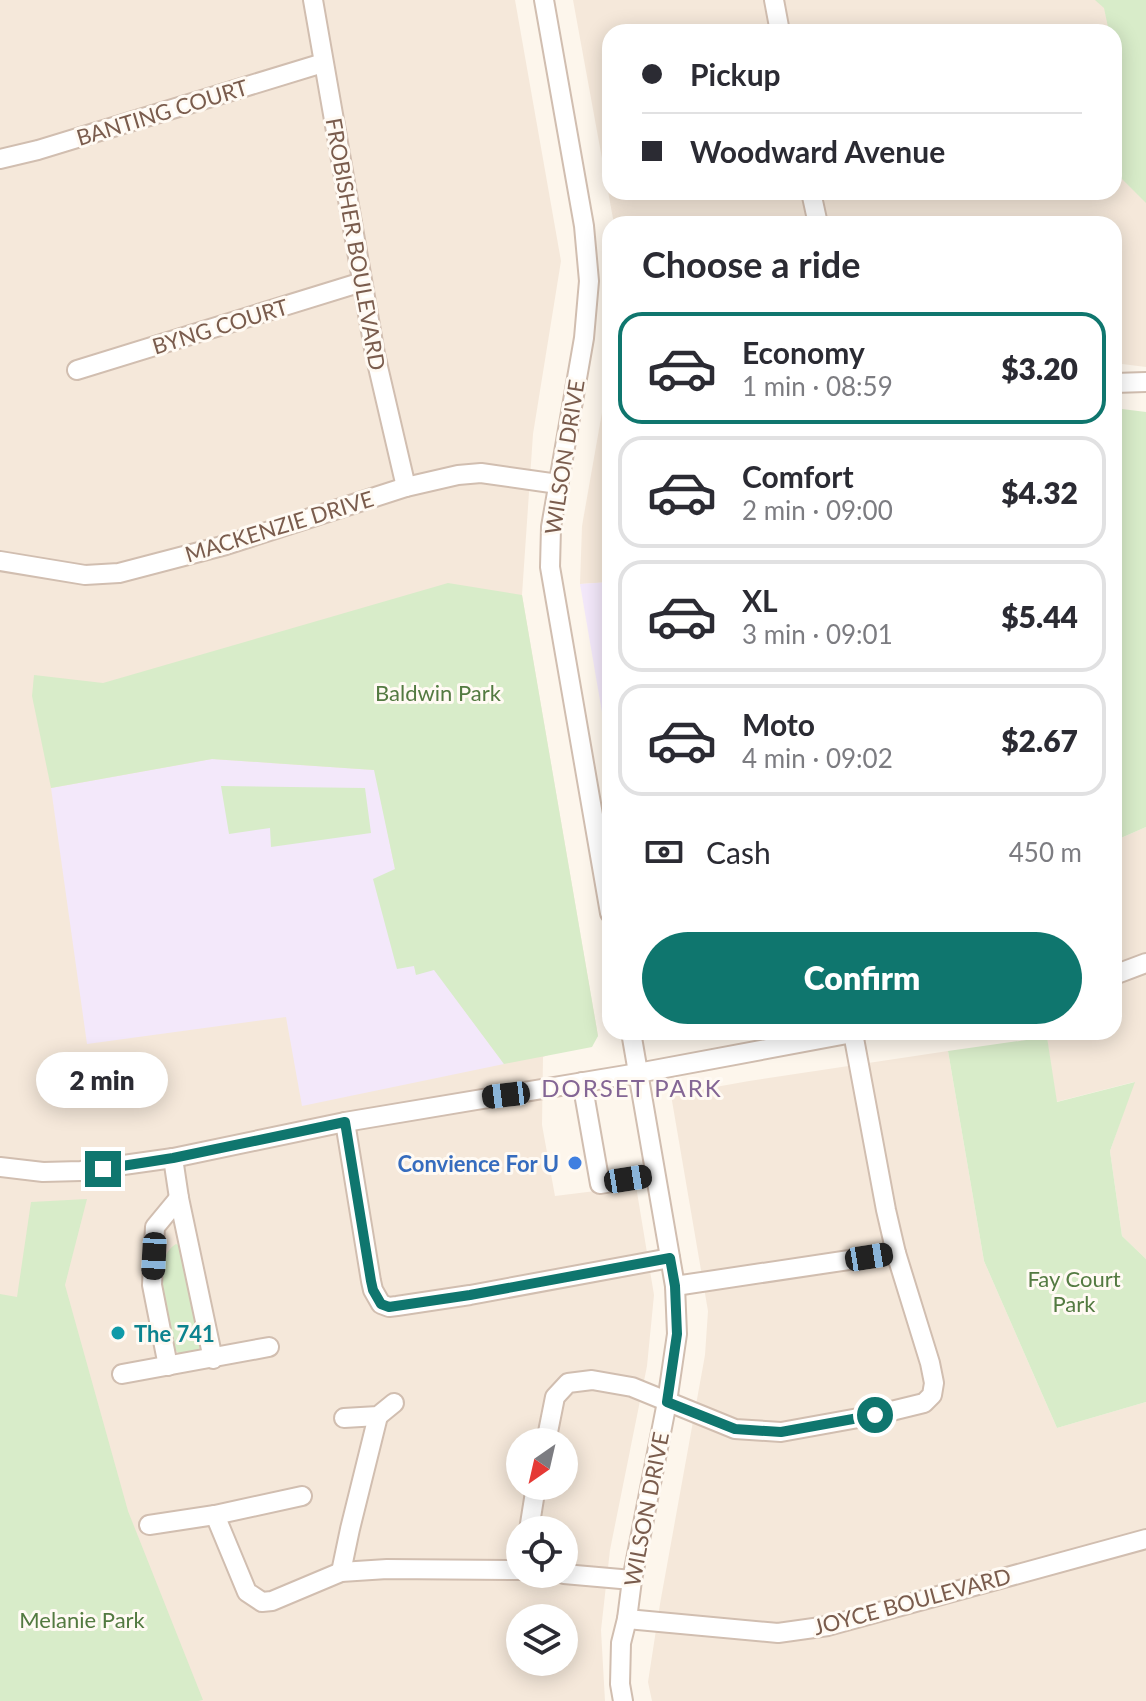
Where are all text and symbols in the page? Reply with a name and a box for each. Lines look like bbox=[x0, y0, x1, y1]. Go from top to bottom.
text: Pickup bbox=[690, 56, 781, 92]
street label: BANTING COURT bbox=[73, 73, 251, 151]
street label: FROBISHER BOULEVARD bbox=[320, 116, 392, 372]
text: Woodward Avenue bbox=[690, 133, 945, 169]
text: Choose a ride bbox=[642, 242, 861, 286]
street label: BYNG COURT bbox=[149, 293, 291, 359]
icon: car bbox=[646, 332, 718, 404]
text: Economy bbox=[742, 334, 865, 370]
text: $3.20 bbox=[1001, 350, 1078, 386]
text: 1 min · 08:59 bbox=[742, 370, 893, 402]
street label: WILSON DRIVE bbox=[538, 378, 590, 536]
icon: car bbox=[646, 456, 718, 528]
text: Comfort bbox=[742, 458, 854, 494]
text: $4.32 bbox=[1001, 474, 1078, 510]
street label: MACKENZIE DRIVE bbox=[181, 484, 377, 568]
text: 2 min · 09:00 bbox=[742, 494, 893, 526]
icon: car bbox=[646, 580, 718, 652]
text: XL bbox=[742, 582, 778, 618]
text: $5.44 bbox=[1001, 598, 1078, 634]
text: 3 min · 09:01 bbox=[742, 618, 893, 650]
park label: Baldwin Park bbox=[375, 679, 502, 706]
icon: car bbox=[646, 704, 718, 776]
text: Moto bbox=[742, 706, 815, 742]
text: $2.67 bbox=[1001, 722, 1078, 758]
text: 4 min · 09:02 bbox=[742, 742, 893, 774]
icon: cash bbox=[642, 830, 686, 874]
text: Cash bbox=[706, 834, 771, 870]
text: 450 m bbox=[1009, 836, 1082, 868]
button: Confirm bbox=[642, 932, 1082, 1024]
callout: 2 min bbox=[37, 1053, 169, 1109]
text: 2 min bbox=[70, 1064, 134, 1096]
district label: DORSET PARK bbox=[541, 1073, 723, 1102]
car bbox=[481, 1080, 531, 1110]
place label: Convience For U bbox=[397, 1150, 559, 1177]
route end bbox=[85, 1151, 121, 1187]
marker: Convience For U bbox=[566, 1154, 584, 1172]
car bbox=[602, 1163, 654, 1195]
car bbox=[141, 1231, 167, 1281]
car bbox=[843, 1241, 895, 1273]
park label: Fay Court Park bbox=[1027, 1265, 1121, 1317]
place label: The 741 bbox=[134, 1320, 215, 1347]
marker: The 741 bbox=[109, 1324, 127, 1342]
route start bbox=[857, 1397, 893, 1433]
north arrow bbox=[506, 1428, 578, 1500]
map controls bbox=[506, 1428, 578, 1676]
street label: WILSON DRIVE bbox=[618, 1430, 674, 1588]
button: locate bbox=[506, 1516, 578, 1588]
street label: JOYCE BOULEVARD bbox=[810, 1562, 1014, 1640]
button: layers bbox=[506, 1604, 578, 1676]
park label: Melanie Park bbox=[19, 1606, 146, 1633]

